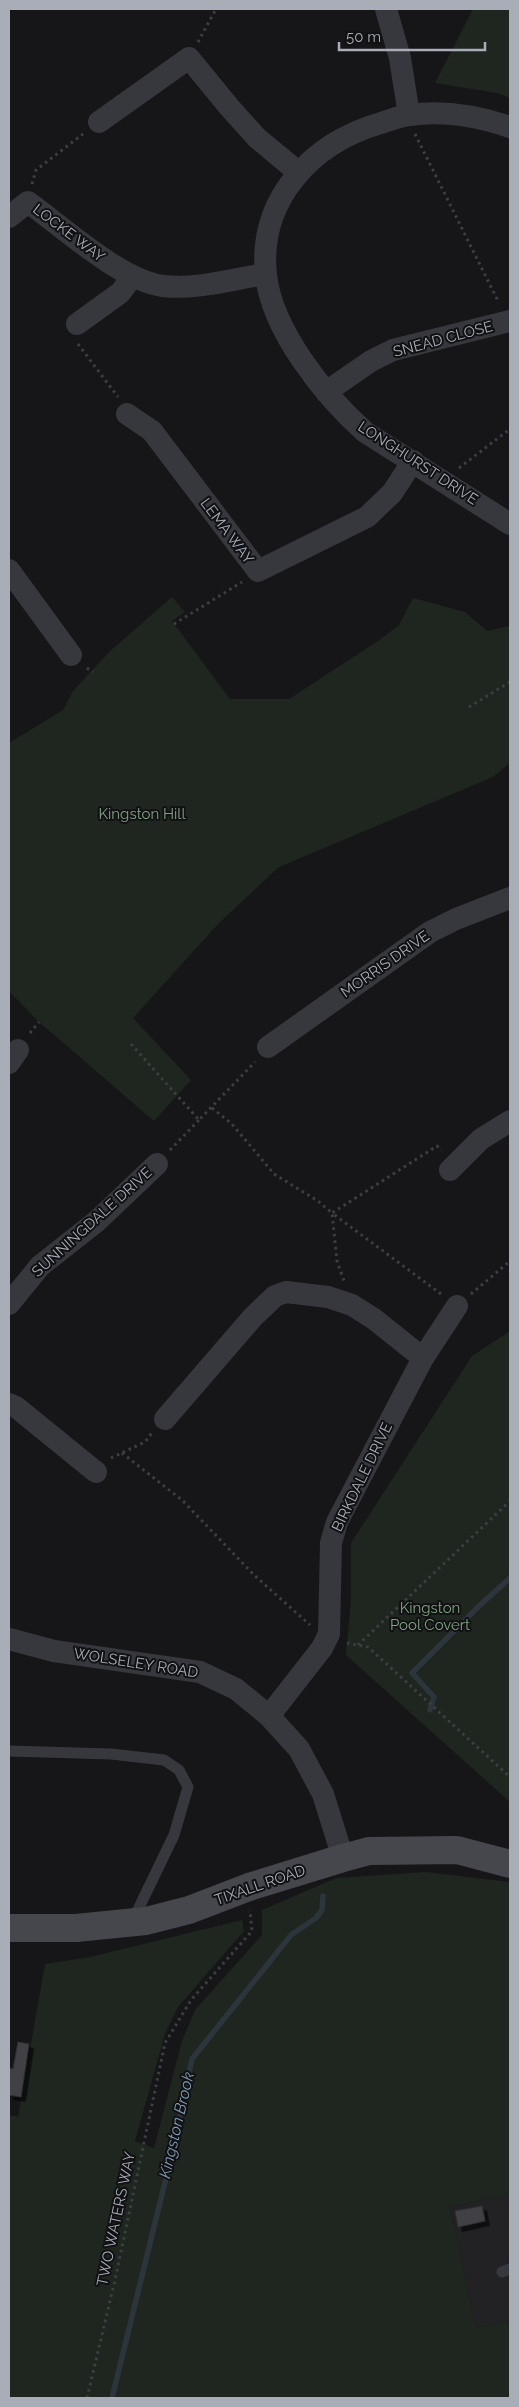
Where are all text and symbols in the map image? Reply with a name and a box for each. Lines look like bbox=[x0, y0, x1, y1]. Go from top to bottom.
scale bar bbox=[339, 20, 485, 52]
text: 50 m bbox=[346, 28, 381, 46]
street label: LOCKE WAY bbox=[29, 200, 109, 266]
street label: SNEAD CLOSE bbox=[391, 317, 495, 361]
street label: LONGHURST DRIVE bbox=[355, 418, 481, 508]
street label: LEMA WAY bbox=[196, 495, 258, 568]
park label: Kingston Hill bbox=[98, 805, 186, 823]
street label: MORRIS DRIVE bbox=[337, 927, 433, 1001]
street label: SUNNINGDALE DRIVE bbox=[28, 1163, 156, 1281]
street label: BIRKDALE DRIVE bbox=[328, 1420, 396, 1534]
park label: Kingston Pool Covert bbox=[390, 1599, 470, 1634]
street label: WOLSELEY ROAD bbox=[72, 1644, 200, 1682]
street label: TIXALL ROAD bbox=[212, 1861, 308, 1909]
water label: Kingston Brook bbox=[155, 2070, 198, 2180]
street label: TWO WATERS WAY bbox=[93, 2150, 139, 2288]

